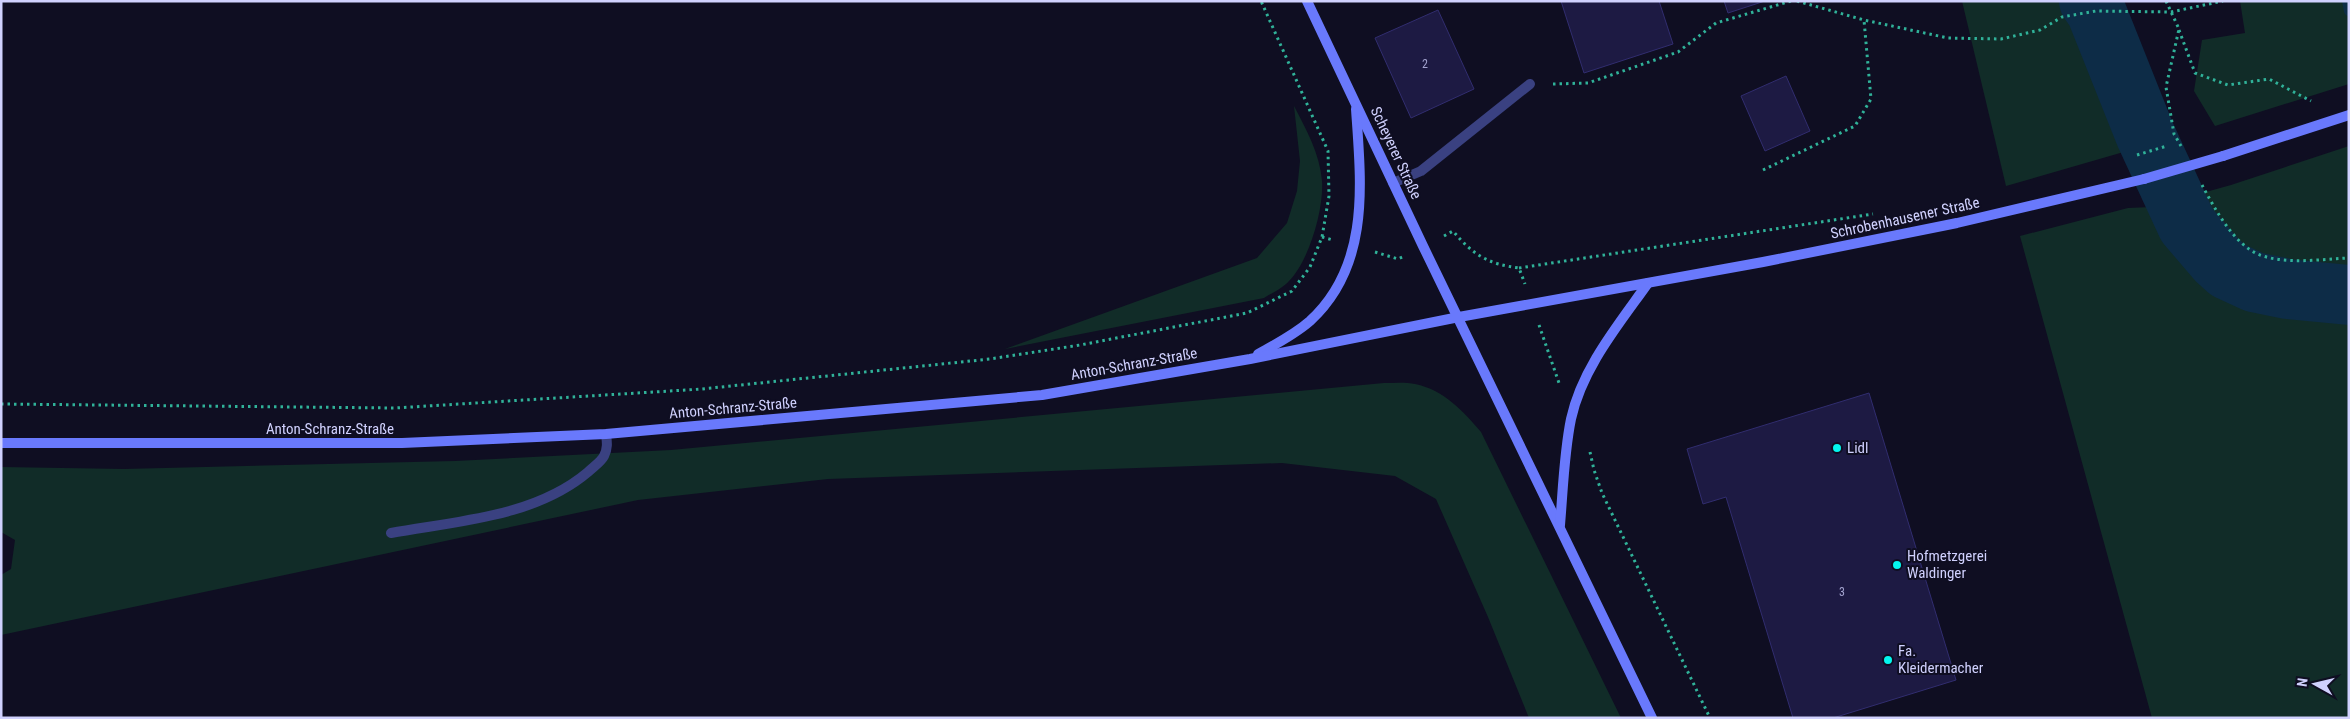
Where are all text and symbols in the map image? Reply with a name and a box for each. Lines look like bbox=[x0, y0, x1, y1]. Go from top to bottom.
house number: 2 bbox=[1422, 57, 1428, 71]
street label: Scheyerer Straße bbox=[1367, 104, 1425, 202]
street label: Schrobenhausener Straße bbox=[1829, 193, 1981, 243]
street label: Anton-Schranz-Straße bbox=[1069, 344, 1199, 384]
street label: Anton-Schranz-Straße bbox=[668, 393, 798, 423]
street label: Anton-Schranz-Straße bbox=[266, 420, 394, 438]
place label: Lidl bbox=[1847, 439, 1868, 457]
marker: Lidl bbox=[1831, 442, 1843, 454]
place label: Hofmetzgerei Waldinger bbox=[1907, 547, 1987, 582]
marker: Hofmetzgerei Waldinger bbox=[1891, 559, 1903, 571]
house number: 3 bbox=[1839, 585, 1845, 599]
place label: Fa. Kleidermacher bbox=[1898, 642, 1984, 677]
marker: Fa. Kleidermacher bbox=[1882, 654, 1894, 666]
north arrow bbox=[2290, 659, 2340, 709]
text: N bbox=[2294, 677, 2311, 688]

